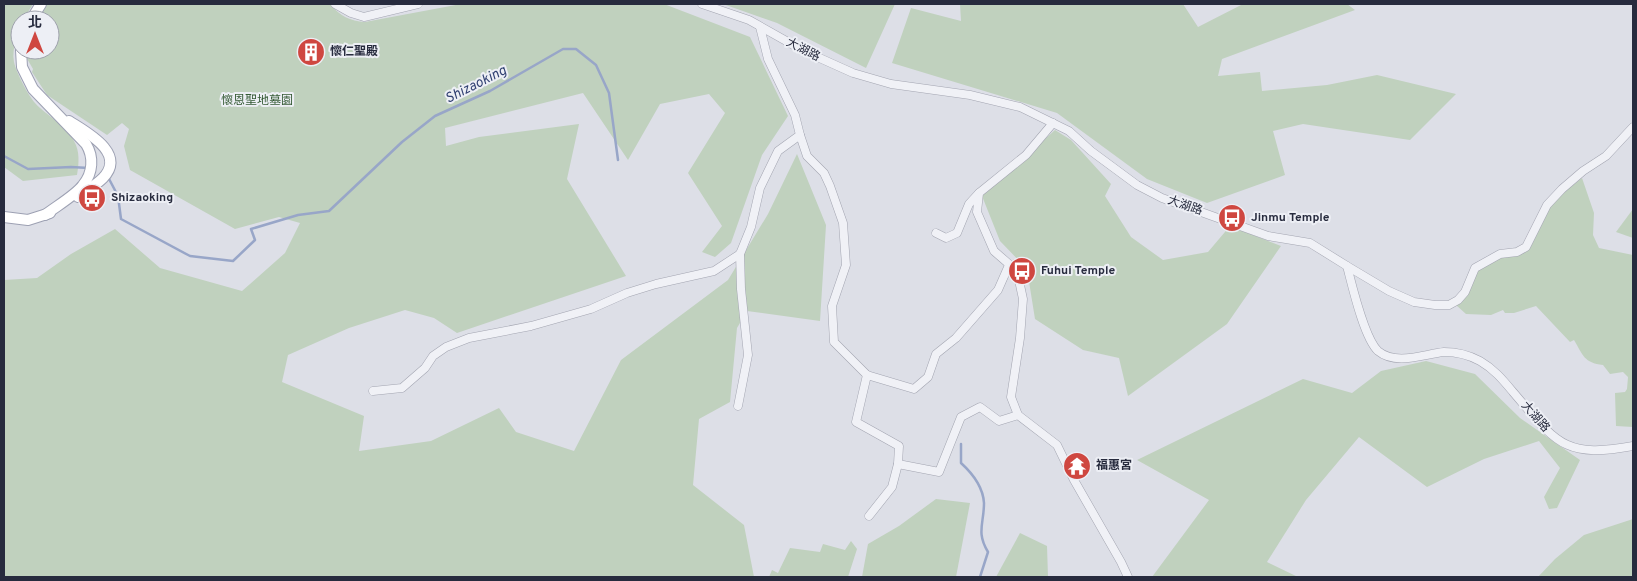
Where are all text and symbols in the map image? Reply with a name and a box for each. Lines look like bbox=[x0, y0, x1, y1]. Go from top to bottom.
north arrow bbox=[10, 10, 60, 60]
text: 北 bbox=[28, 15, 42, 32]
street label: 大湖路 bbox=[783, 35, 823, 65]
building icon: 懷仁聖殿 bbox=[296, 37, 326, 67]
place label: 懷仁聖殿 bbox=[330, 44, 378, 60]
water label: Shizaoking bbox=[443, 62, 510, 108]
park label: 懷恩聖地墓園 bbox=[221, 93, 293, 109]
bus stop icon: Shizaoking bbox=[77, 183, 107, 213]
place label: Shizaoking bbox=[111, 190, 173, 206]
street label: 大湖路 bbox=[1165, 193, 1205, 219]
bus stop icon: Jinmu Temple bbox=[1217, 203, 1247, 233]
place label: Jinmu Temple bbox=[1251, 210, 1330, 226]
bus stop icon: Fuhui Temple bbox=[1007, 256, 1037, 286]
place label: Fuhui Temple bbox=[1041, 263, 1115, 279]
street label: 大湖路 bbox=[1517, 398, 1553, 436]
temple icon: 福惠宮 bbox=[1062, 451, 1092, 481]
place label: 福惠宮 bbox=[1096, 458, 1132, 474]

